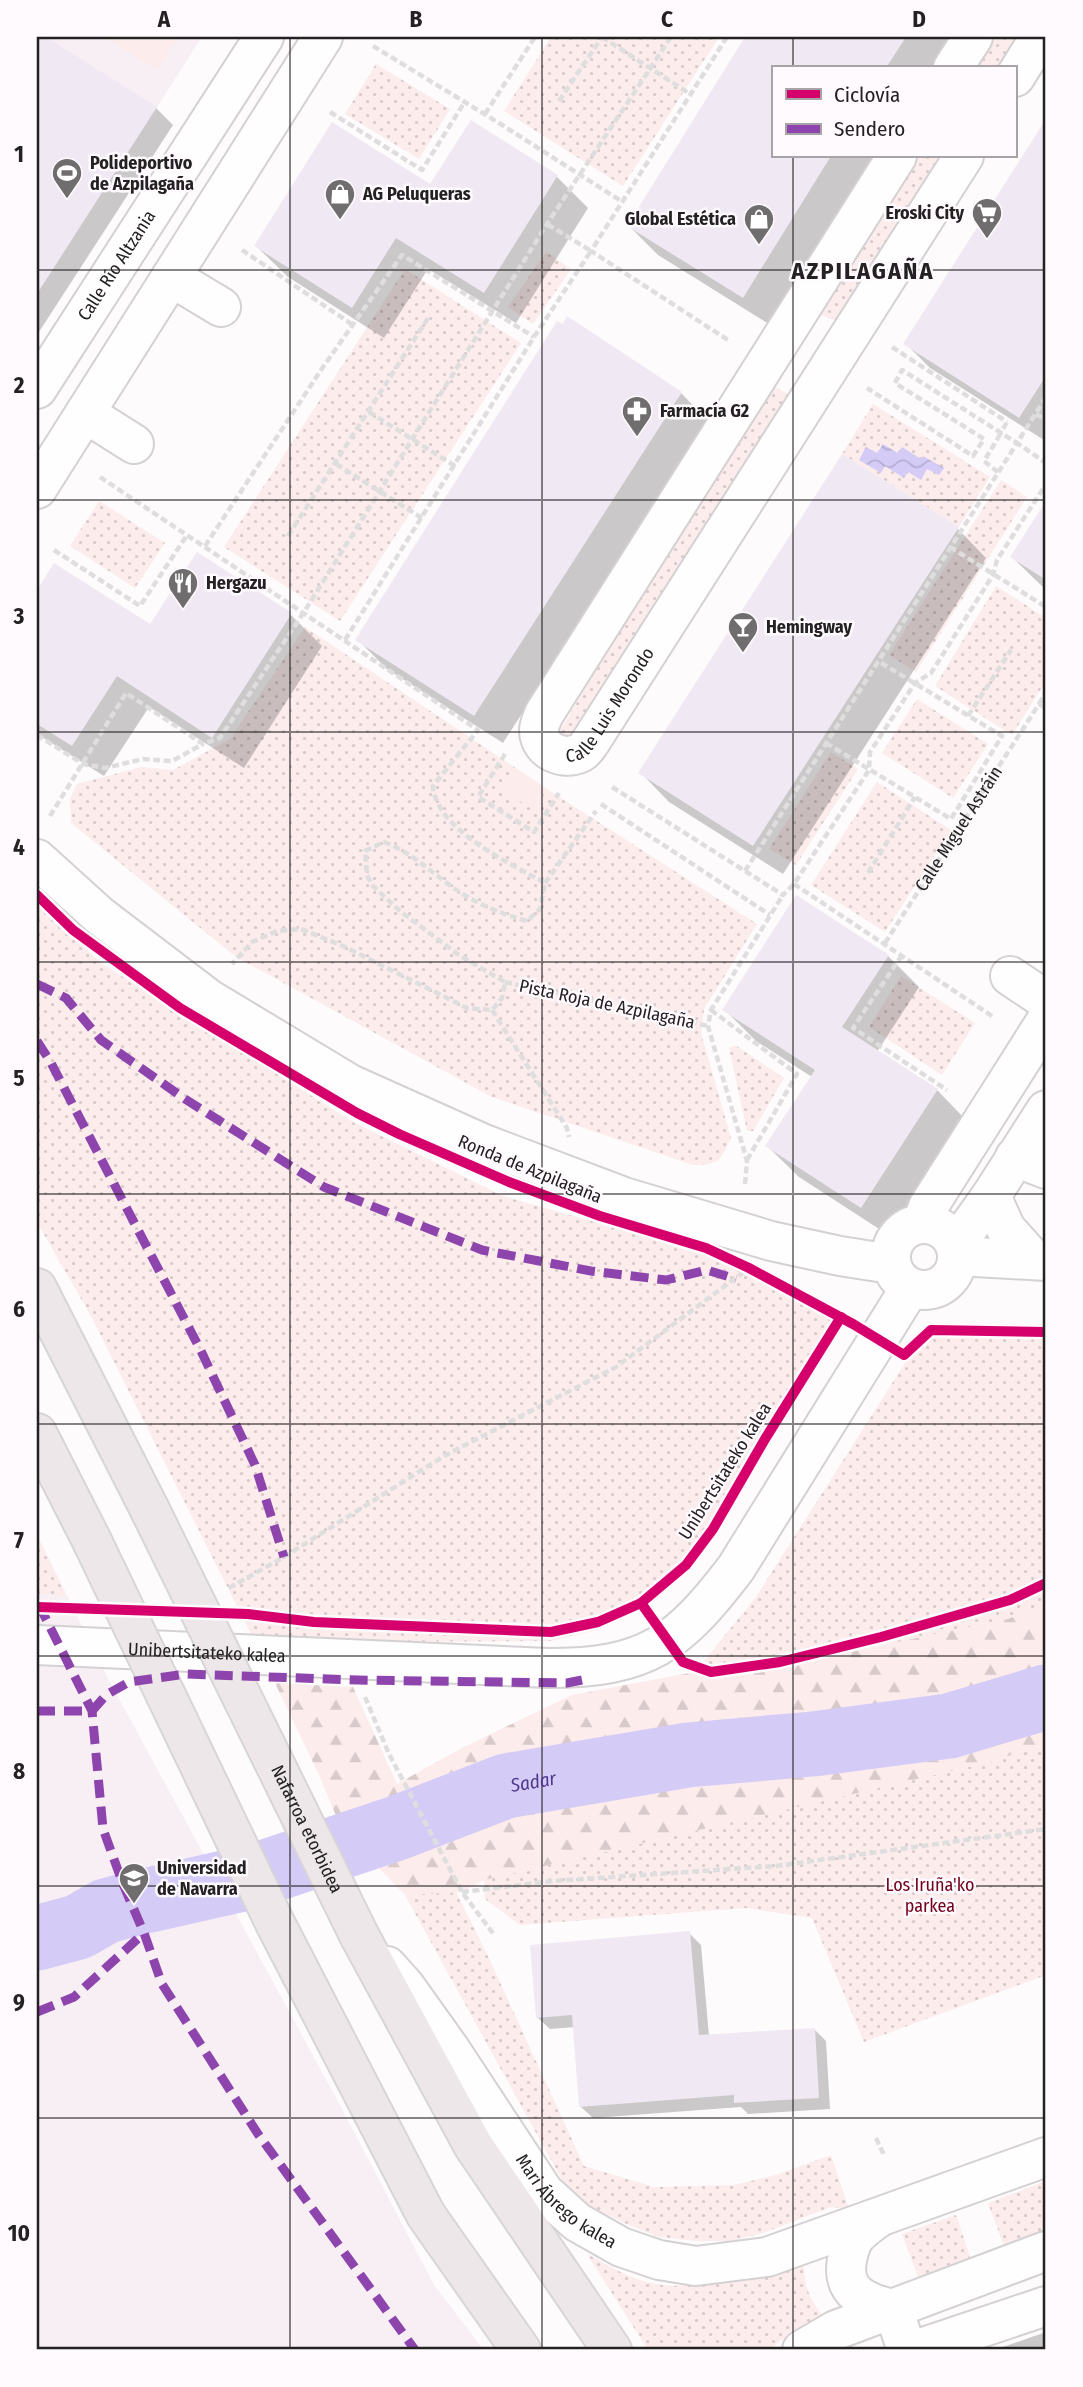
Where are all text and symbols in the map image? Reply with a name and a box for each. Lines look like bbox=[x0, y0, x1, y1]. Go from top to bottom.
text: A bbox=[157, 5, 171, 33]
text: B bbox=[410, 5, 423, 33]
text: C bbox=[661, 5, 673, 33]
text: D bbox=[912, 5, 926, 33]
legend bbox=[772, 66, 1016, 158]
text: Ciclovía bbox=[834, 82, 900, 108]
text: Sendero bbox=[834, 116, 905, 142]
text: 1 bbox=[14, 140, 24, 168]
place label: Polideportivo de Azpilagaña bbox=[90, 152, 194, 195]
sports icon: Polideportivo de Azpilagaña bbox=[50, 156, 84, 200]
shop icon: AG Peluqueras bbox=[323, 177, 357, 221]
place label: AG Peluqueras bbox=[362, 183, 471, 205]
supermarket icon: Eroski City bbox=[970, 196, 1004, 240]
shop icon: Global Estética bbox=[742, 202, 776, 246]
place label: Eroski City bbox=[886, 202, 964, 224]
street label: Calle Río Altzania bbox=[73, 206, 160, 325]
place label: Global Estética bbox=[625, 208, 736, 230]
district label: AZPILAGAÑA bbox=[791, 257, 934, 285]
text: 2 bbox=[13, 371, 25, 399]
pharmacy icon: Farmacía G2 bbox=[620, 394, 654, 438]
place label: Farmacía G2 bbox=[660, 400, 749, 422]
restaurant icon: Hergazu bbox=[166, 566, 200, 610]
place label: Hergazu bbox=[206, 572, 267, 594]
text: 3 bbox=[13, 602, 25, 630]
bar icon: Hemingway bbox=[726, 610, 760, 654]
place label: Hemingway bbox=[766, 616, 852, 638]
street label: Calle Luis Morondo bbox=[565, 643, 659, 767]
street label: Calle Miguel Astráin bbox=[910, 762, 1007, 896]
text: 4 bbox=[13, 833, 25, 861]
street label: Pista Roja de Azpilagaña bbox=[517, 975, 697, 1033]
text: 5 bbox=[13, 1064, 25, 1092]
street label: Ronda de Azpilagaña bbox=[455, 1130, 605, 1208]
text: 6 bbox=[13, 1295, 25, 1323]
street label: Unibertsitateko kalea bbox=[674, 1398, 776, 1544]
text: 7 bbox=[14, 1526, 24, 1554]
street label: Unibertsitateko kalea bbox=[128, 1638, 286, 1667]
text: 8 bbox=[13, 1757, 25, 1785]
street label: Nafarroa etorbidea bbox=[266, 1761, 348, 1897]
water label: Sadar bbox=[508, 1766, 559, 1797]
place label: Universidad de Navarra bbox=[157, 1857, 247, 1900]
school or university icon: Universidad de Navarra bbox=[117, 1861, 151, 1905]
park label: Los Iruña'ko parkea bbox=[886, 1874, 974, 1917]
text: 9 bbox=[13, 1988, 25, 2016]
street label: Mari Ábrego kalea bbox=[511, 2150, 621, 2253]
text: 10 bbox=[8, 2219, 30, 2247]

